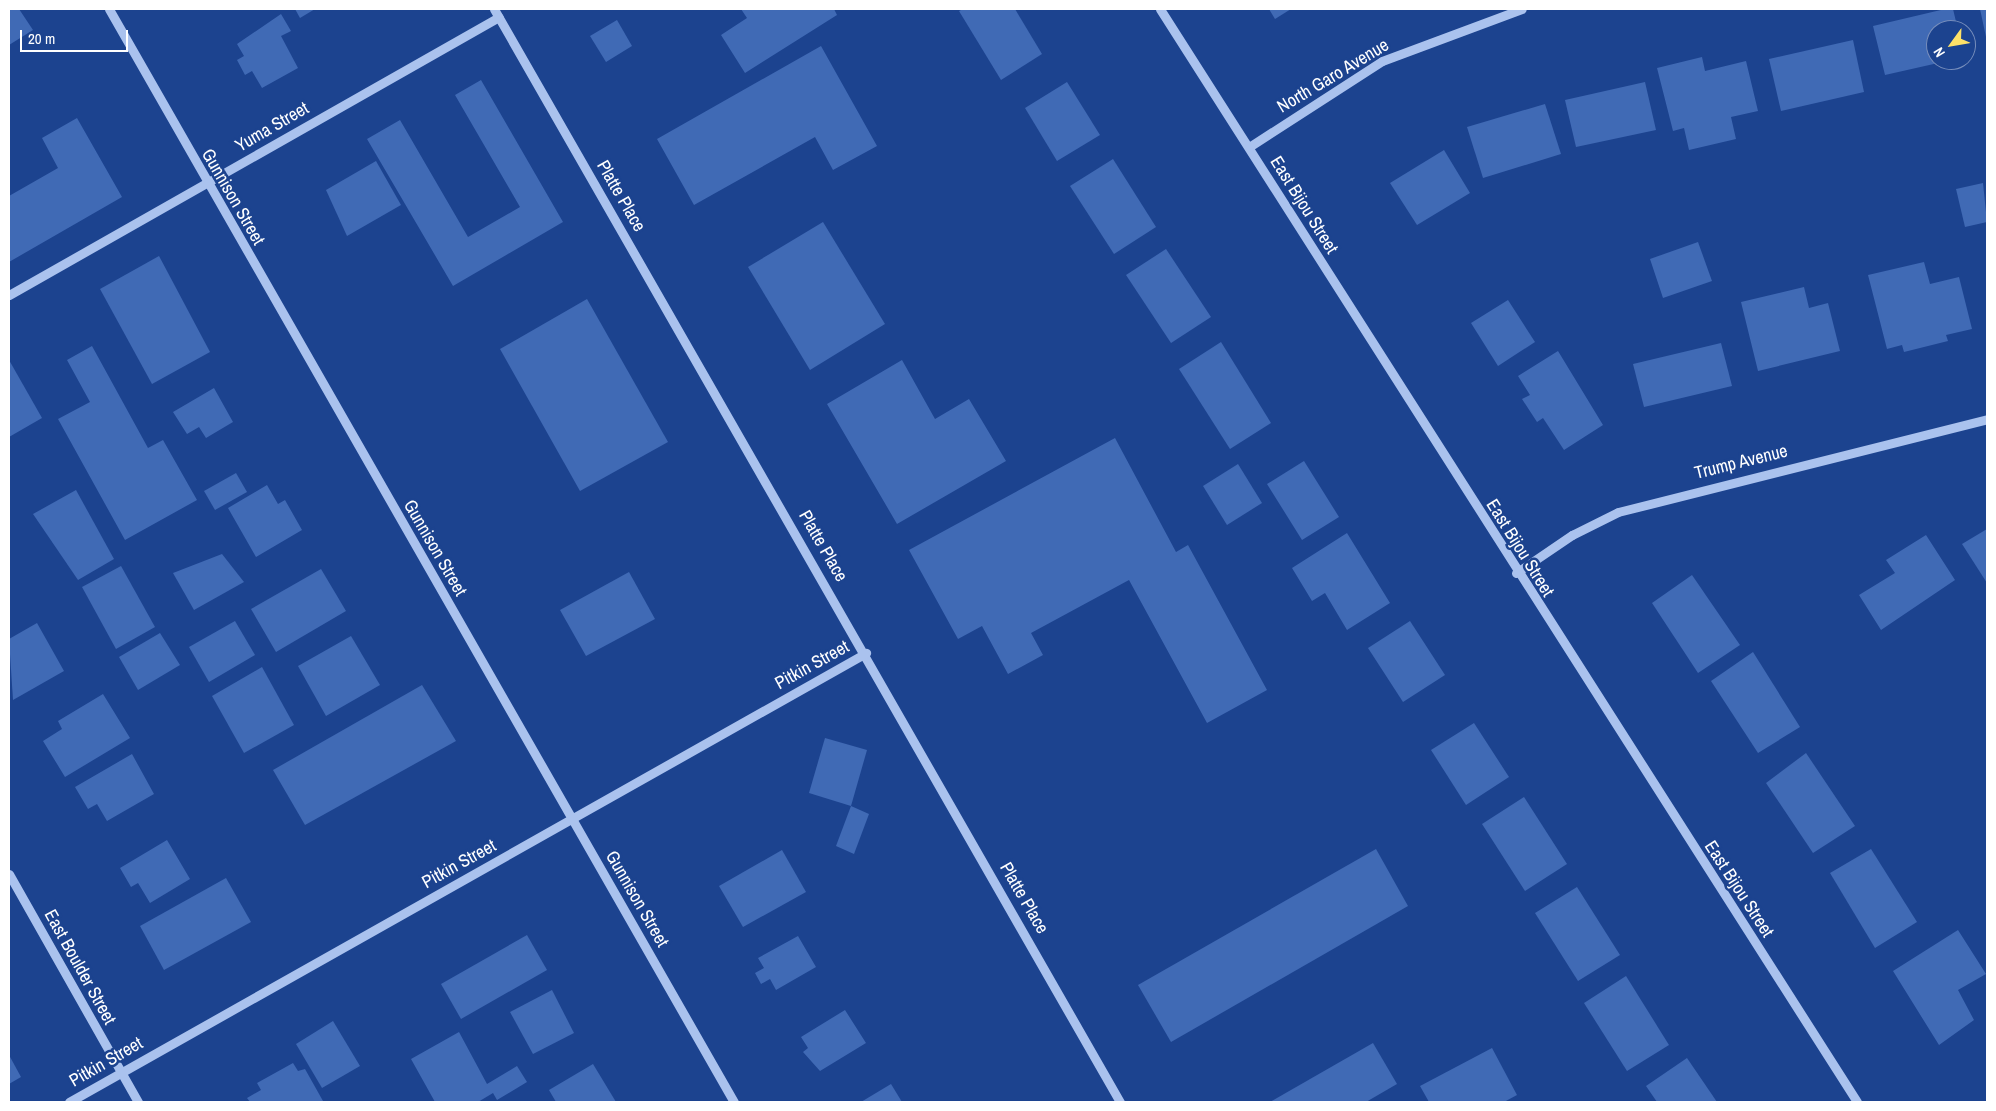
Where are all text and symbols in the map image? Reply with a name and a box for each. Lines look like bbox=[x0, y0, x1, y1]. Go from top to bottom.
scale bar bbox=[22, 20, 130, 52]
north arrow bbox=[1926, 20, 1976, 70]
text: 20 m bbox=[28, 28, 55, 49]
street label: North Garo Avenue bbox=[1273, 34, 1393, 118]
text: N bbox=[1929, 44, 1949, 61]
street label: Yuma Street bbox=[231, 97, 313, 157]
street label: Gunnison Street bbox=[197, 145, 269, 249]
street label: East Bijou Street bbox=[1265, 152, 1343, 258]
street label: Platte Place bbox=[592, 156, 650, 236]
street label: Trump Avenue bbox=[1692, 440, 1790, 484]
street label: East Bijou Street bbox=[1481, 495, 1559, 601]
street label: Gunnison Street bbox=[399, 496, 471, 600]
street label: Platte Place bbox=[794, 506, 852, 586]
street label: Pitkin Street bbox=[771, 636, 853, 694]
street label: Pitkin Street bbox=[418, 835, 500, 893]
street label: East Bijou Street bbox=[1700, 837, 1778, 941]
street label: Gunnison Street bbox=[601, 847, 673, 951]
street label: Platte Place bbox=[995, 858, 1053, 938]
street label: East Boulder Street bbox=[40, 906, 120, 1028]
street label: Pitkin Street bbox=[65, 1032, 147, 1092]

